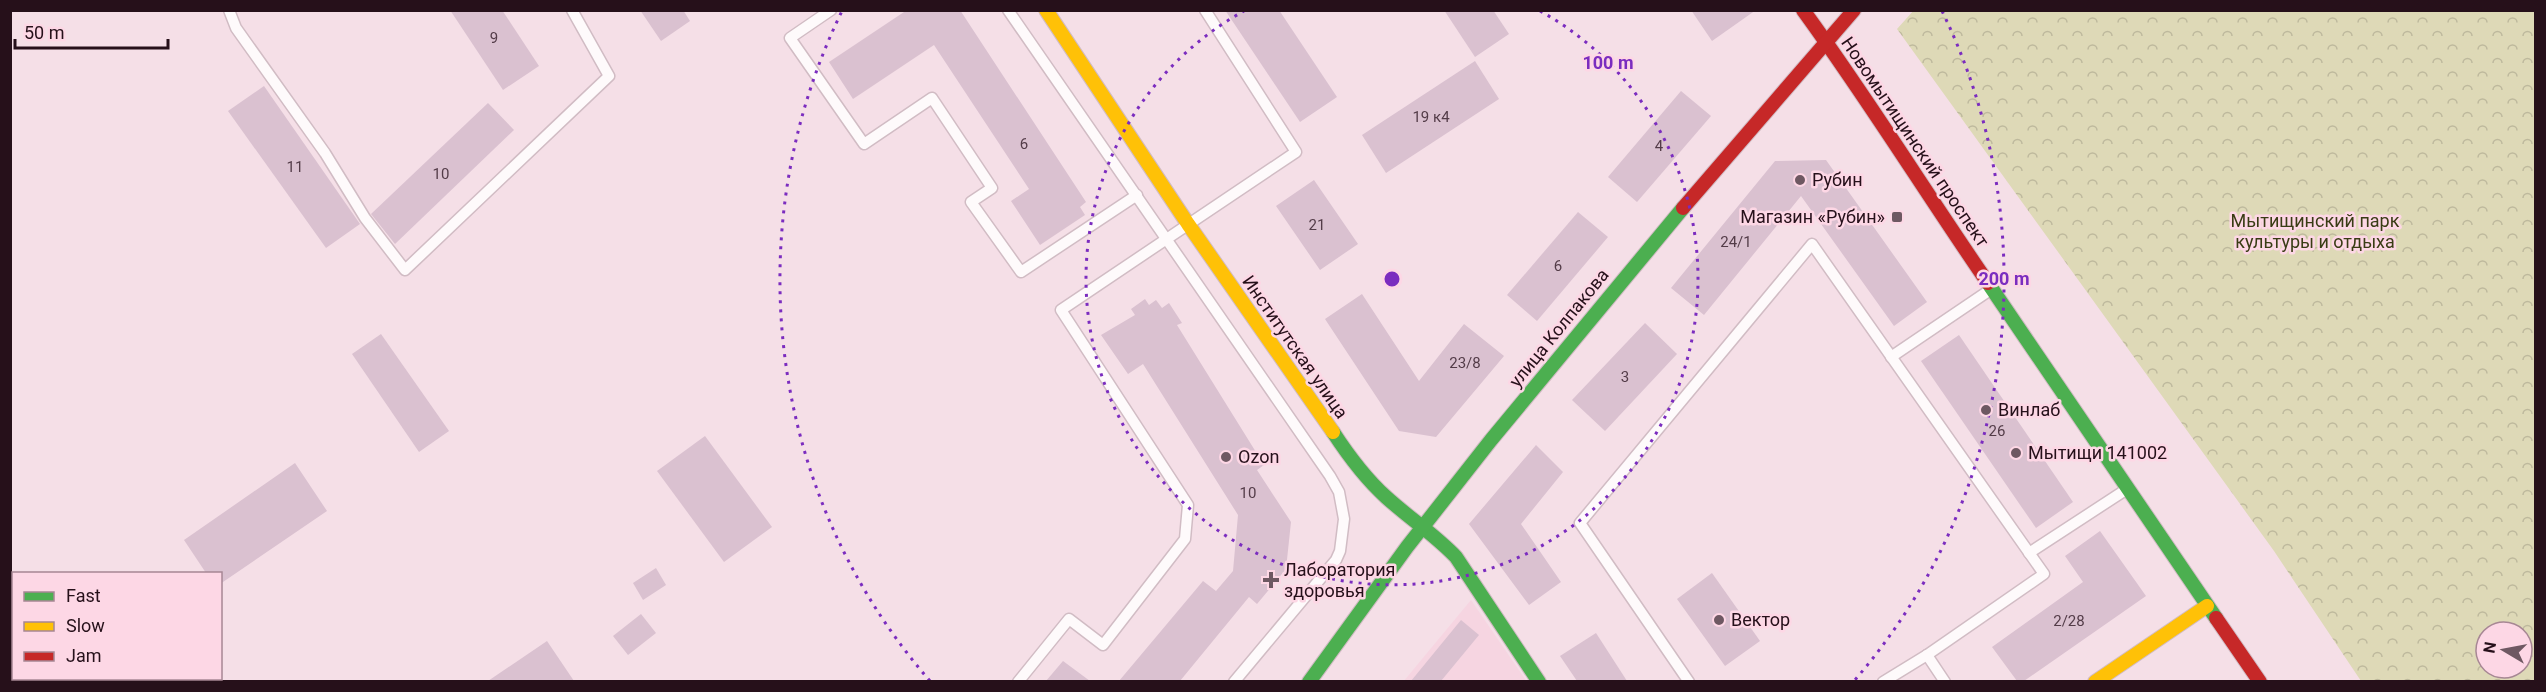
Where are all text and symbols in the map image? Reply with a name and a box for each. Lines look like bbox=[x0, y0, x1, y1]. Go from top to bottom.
scale bar bbox=[15, 12, 168, 50]
text: 50 m bbox=[24, 22, 64, 43]
house number: 9 bbox=[490, 29, 498, 47]
street label: Новомытищинский проспект bbox=[1837, 33, 1994, 251]
text: 100 m bbox=[1582, 52, 1634, 73]
house number: 19 к4 bbox=[1412, 108, 1450, 126]
house number: 6 bbox=[1020, 135, 1028, 153]
house number: 4 bbox=[1655, 137, 1664, 155]
house number: 11 bbox=[287, 158, 303, 176]
house number: 10 bbox=[433, 165, 449, 183]
place label: Рубин bbox=[1812, 169, 1863, 190]
marker: Рубин bbox=[1793, 173, 1807, 187]
place label: Магазин «Рубин» bbox=[1740, 206, 1885, 227]
marker: Магазин «Рубин» bbox=[1890, 210, 1904, 224]
park label: Мытищинский парк культуры и отдыха bbox=[2231, 210, 2400, 252]
house number: 21 bbox=[1309, 216, 1325, 234]
house number: 24/1 bbox=[1720, 233, 1752, 251]
house number: 6 bbox=[1554, 257, 1562, 275]
street label: улица Колпакова bbox=[1505, 264, 1613, 391]
text: 200 m bbox=[1978, 268, 2030, 289]
centre of rings bbox=[1382, 269, 1402, 289]
street label: Институтская улица bbox=[1238, 271, 1353, 422]
house number: 23/8 bbox=[1449, 354, 1481, 372]
house number: 3 bbox=[1621, 368, 1629, 386]
place label: Винлаб bbox=[1998, 399, 2060, 420]
marker: Винлаб bbox=[1979, 403, 1993, 417]
house number: 26 bbox=[1989, 422, 2005, 440]
place label: Мытищи 141002 bbox=[2028, 442, 2167, 463]
place label: Ozon bbox=[1238, 446, 1279, 467]
marker: Мытищи 141002 bbox=[2009, 446, 2023, 460]
marker: Ozon bbox=[1219, 450, 1233, 464]
house number: 10 bbox=[1240, 484, 1256, 502]
place label: Лаборатория здоровья bbox=[1284, 559, 1395, 601]
marker: Лаборатория здоровья bbox=[1262, 571, 1280, 589]
legend bbox=[12, 572, 222, 680]
text: Fast bbox=[66, 585, 101, 606]
place label: Вектор bbox=[1731, 609, 1790, 630]
house number: 2/28 bbox=[2053, 612, 2085, 630]
marker: Вектор bbox=[1712, 613, 1726, 627]
text: Slow bbox=[66, 615, 105, 636]
north arrow bbox=[2474, 620, 2534, 680]
text: N bbox=[2479, 640, 2500, 655]
text: Jam bbox=[66, 645, 102, 666]

